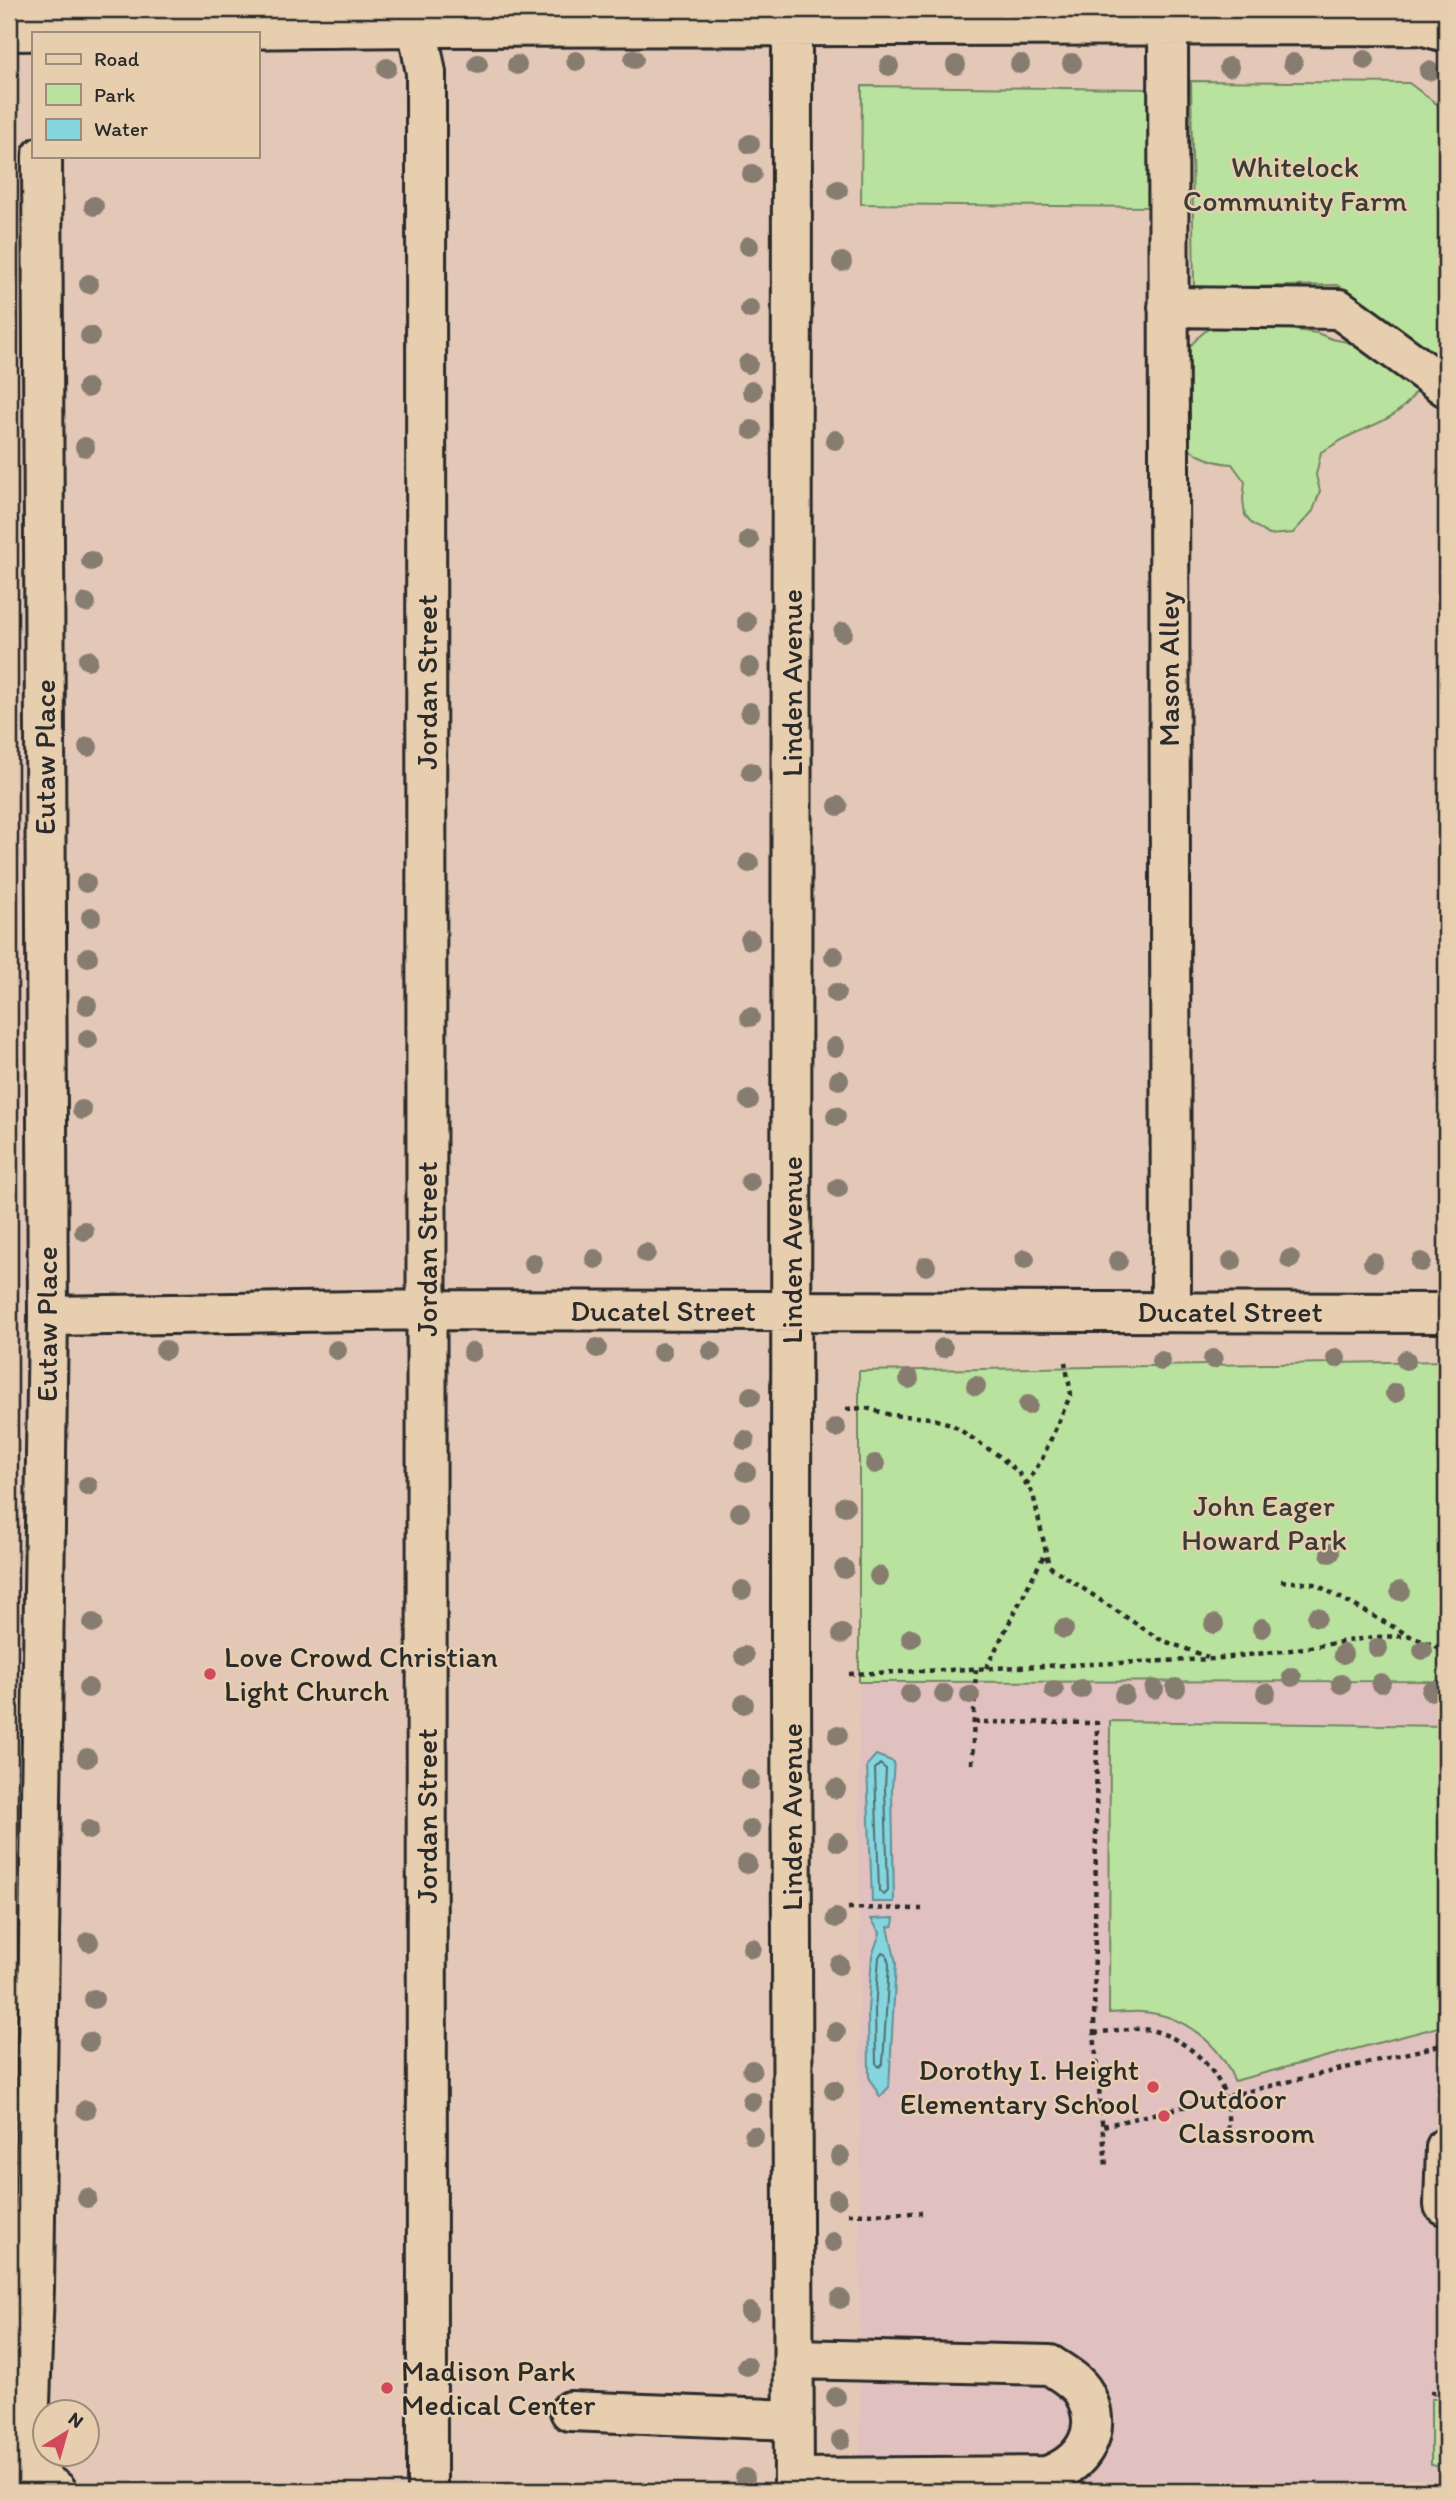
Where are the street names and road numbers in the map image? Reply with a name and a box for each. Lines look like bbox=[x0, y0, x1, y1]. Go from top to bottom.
street label: Linden Avenue bbox=[773, 589, 810, 777]
street label: Mason Alley bbox=[1150, 591, 1187, 747]
street label: Jordan Street bbox=[408, 594, 445, 770]
street label: Eutaw Place bbox=[26, 679, 63, 835]
street label: Linden Avenue bbox=[773, 1156, 810, 1344]
street label: Jordan Street bbox=[408, 1161, 445, 1337]
street label: Eutaw Place bbox=[28, 1246, 65, 1402]
street label: Ducatel Street bbox=[570, 1292, 756, 1329]
street label: Ducatel Street bbox=[1137, 1293, 1323, 1330]
street label: Linden Avenue bbox=[773, 1723, 810, 1911]
street label: Jordan Street bbox=[408, 1728, 445, 1904]

